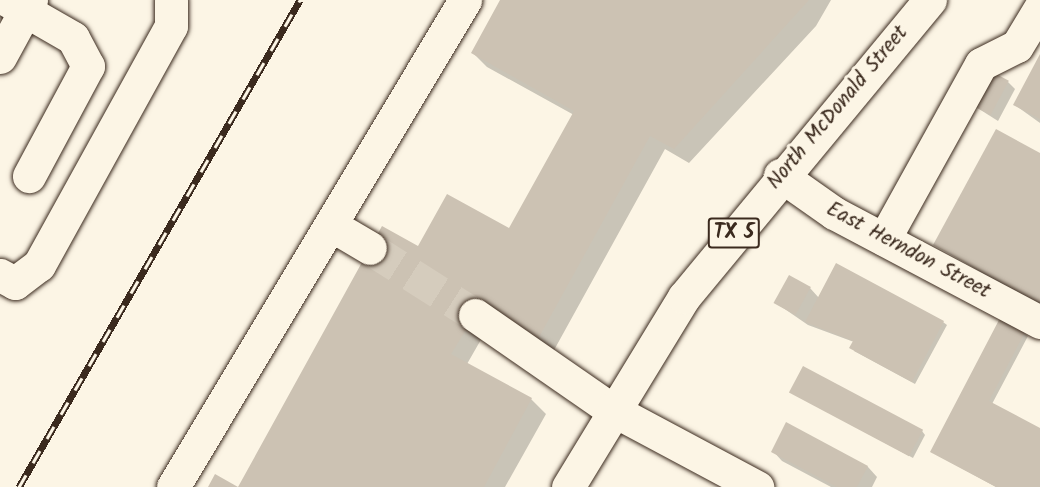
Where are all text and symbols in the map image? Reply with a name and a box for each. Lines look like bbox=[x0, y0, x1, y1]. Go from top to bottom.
street label: North McDonald Street bbox=[762, 21, 914, 195]
street label: East Herndon Street bbox=[822, 197, 994, 305]
road number: TX 5 bbox=[707, 216, 761, 250]

